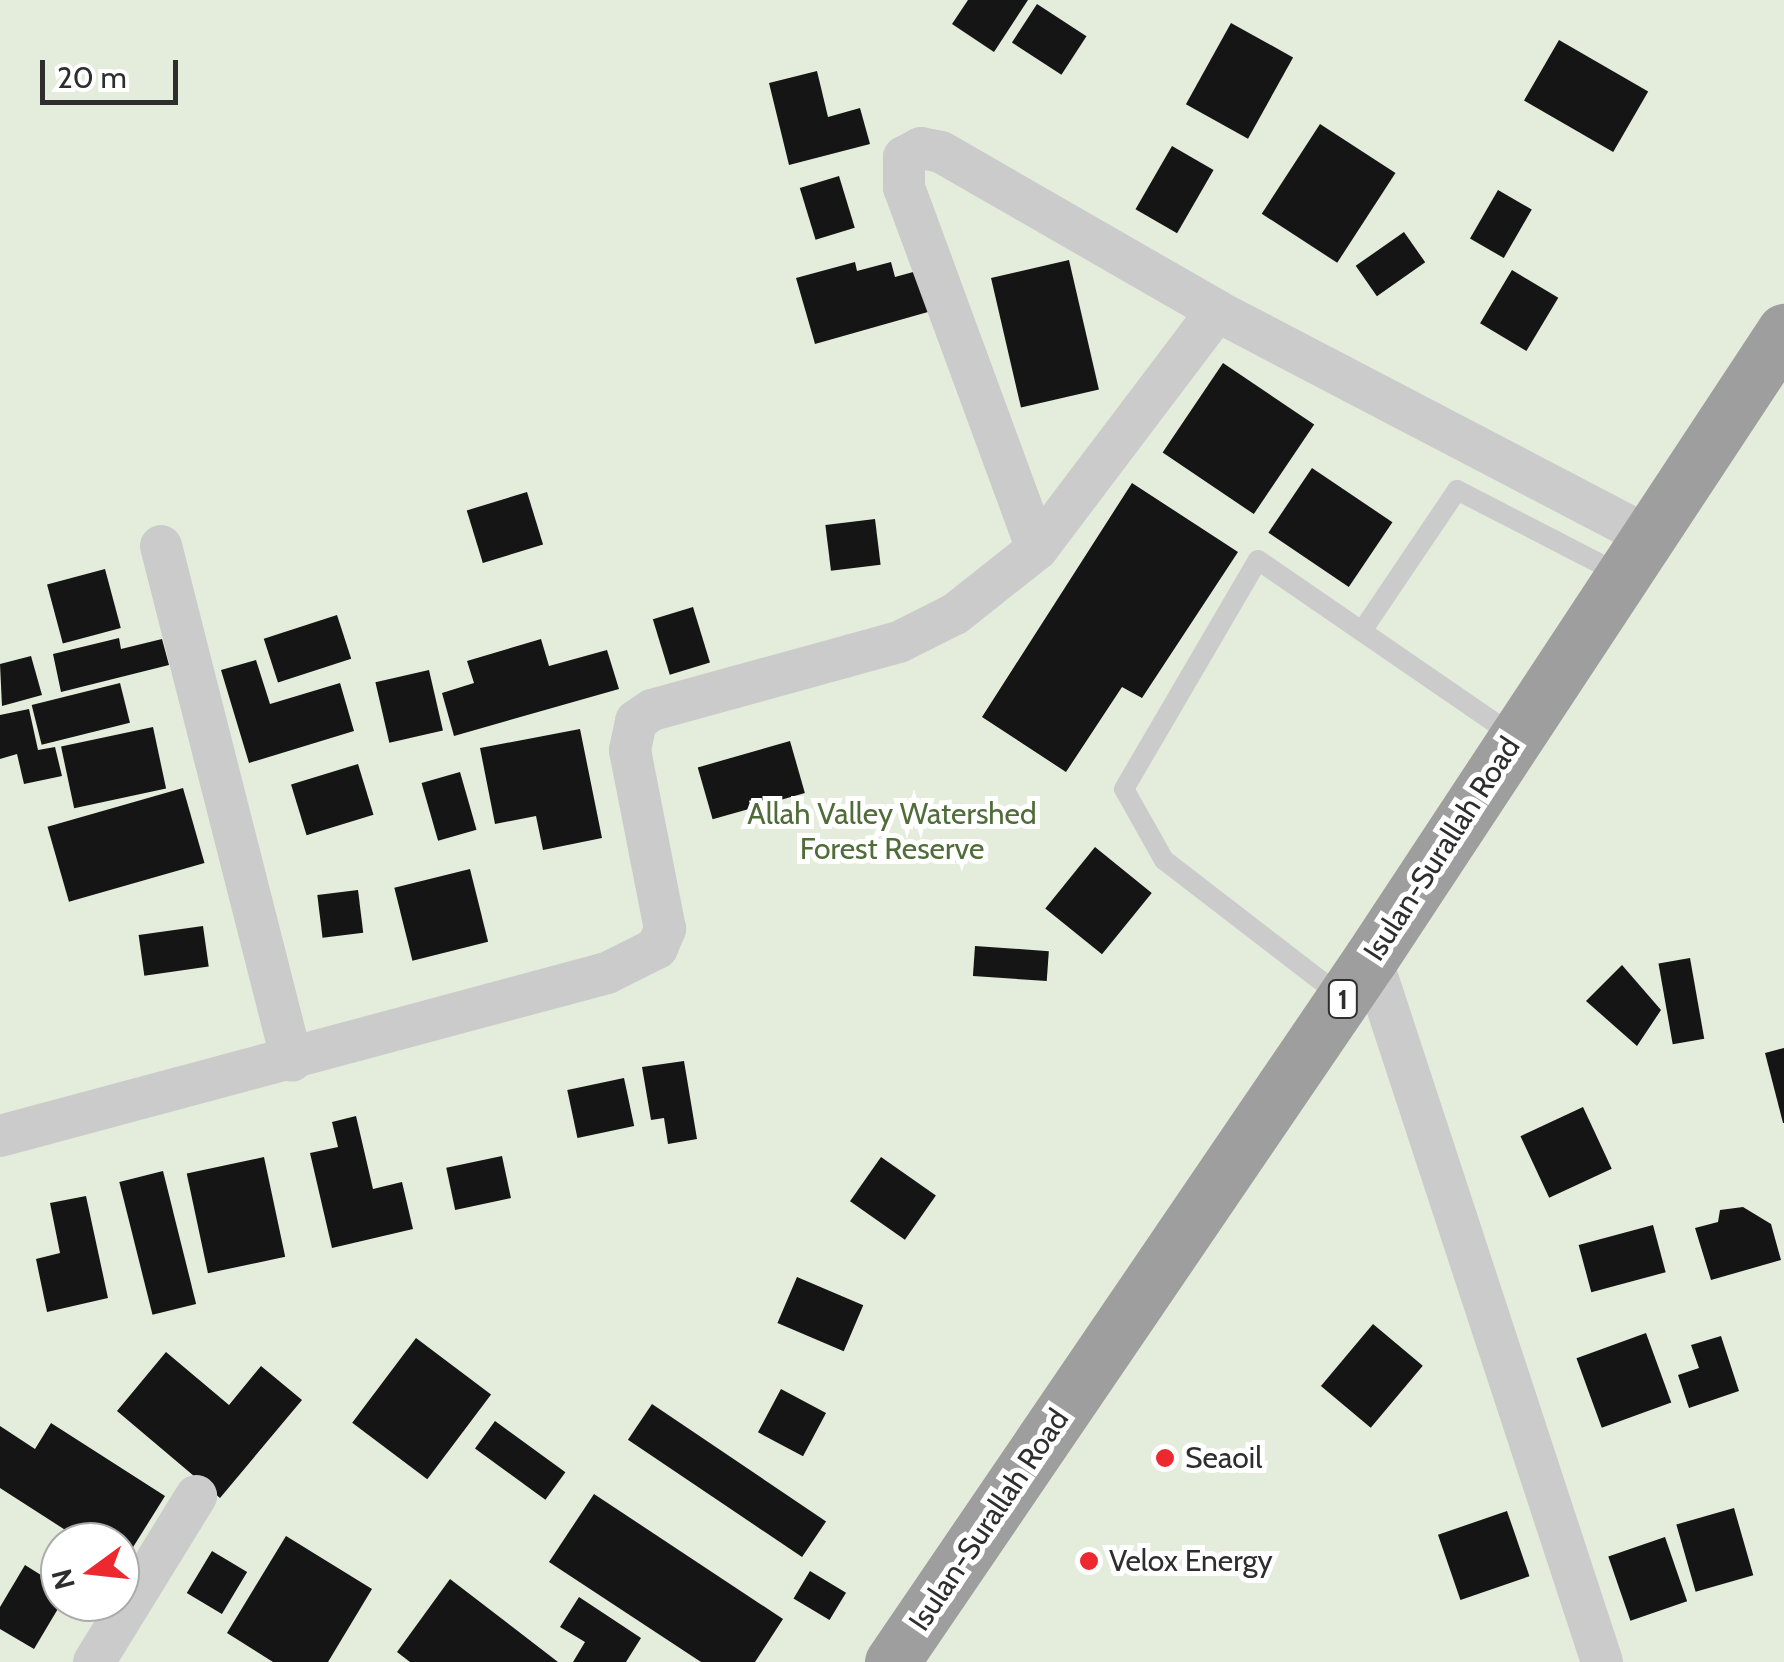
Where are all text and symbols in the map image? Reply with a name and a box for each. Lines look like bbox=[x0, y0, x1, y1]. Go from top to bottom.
scale bar bbox=[45, 40, 182, 102]
text: 20 m bbox=[57, 59, 127, 96]
street label: Isulan-Surallah Road bbox=[1356, 730, 1528, 968]
park label: Allah Valley Watershed Forest Reserve bbox=[747, 796, 1037, 866]
road number: 1 bbox=[1326, 976, 1360, 1022]
street label: Isulan-Surallah Road bbox=[902, 1402, 1076, 1638]
place label: Seaoil bbox=[1185, 1440, 1262, 1476]
marker: Seaoil bbox=[1154, 1447, 1176, 1469]
north arrow bbox=[40, 1522, 140, 1622]
place label: Velox Energy bbox=[1109, 1543, 1273, 1579]
marker: Velox Energy bbox=[1078, 1550, 1100, 1572]
text: N bbox=[44, 1565, 82, 1593]

